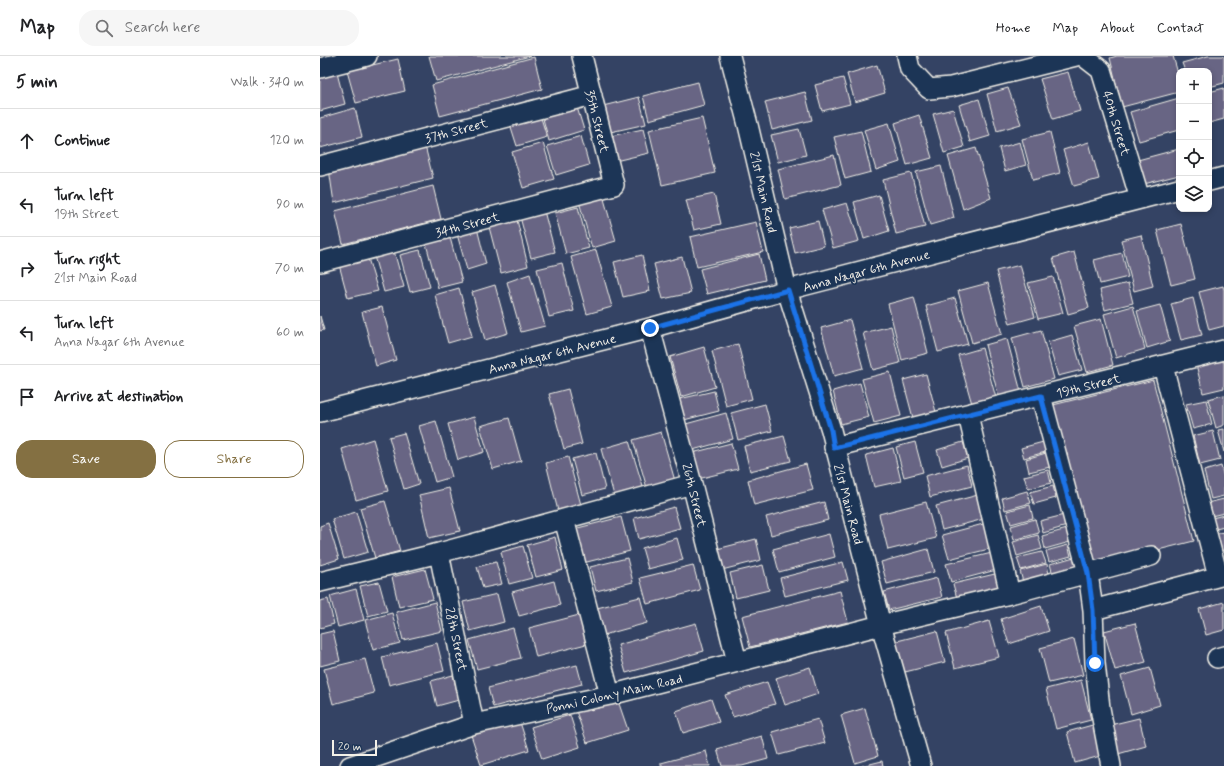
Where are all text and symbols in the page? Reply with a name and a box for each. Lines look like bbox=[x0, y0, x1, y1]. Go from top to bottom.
search box bbox=[79, 10, 359, 46]
text: Map bbox=[20, 15, 55, 40]
icon: search bbox=[93, 17, 115, 39]
text: Search here bbox=[125, 18, 200, 38]
text: Home bbox=[996, 19, 1030, 37]
text: Map bbox=[1052, 19, 1078, 37]
text: About bbox=[1100, 19, 1135, 37]
text: Contact bbox=[1157, 19, 1204, 37]
map controls bbox=[1176, 68, 1212, 212]
button: + bbox=[1176, 68, 1212, 104]
text: 5 min bbox=[16, 71, 58, 93]
text: Walk · 340 m bbox=[230, 74, 304, 91]
street label: 35th Street bbox=[580, 88, 613, 155]
street label: 40th Street bbox=[1098, 89, 1134, 158]
button: − bbox=[1176, 104, 1212, 140]
street label: 37th Street bbox=[423, 115, 490, 148]
icon: ahead bbox=[16, 130, 38, 152]
text: Continue bbox=[54, 131, 110, 151]
text: 120 m bbox=[270, 132, 304, 149]
button: locate bbox=[1176, 140, 1212, 176]
street label: 21st Main Road bbox=[745, 150, 780, 235]
button: layers bbox=[1176, 176, 1212, 212]
text: Turn left bbox=[54, 186, 114, 206]
icon: left bbox=[16, 194, 38, 216]
text: 90 m bbox=[276, 196, 304, 213]
text: 19th Street bbox=[54, 206, 119, 223]
street label: 34th Street bbox=[434, 209, 502, 242]
street label: Anna Nagar 6th Avenue bbox=[801, 246, 932, 297]
text: Turn right bbox=[54, 250, 121, 270]
icon: right bbox=[16, 258, 38, 280]
text: 70 m bbox=[275, 260, 304, 277]
text: 21st Main Road bbox=[54, 270, 137, 287]
text: Turn left bbox=[54, 314, 114, 334]
route end bbox=[641, 319, 659, 337]
icon: left bbox=[16, 322, 38, 344]
text: 60 m bbox=[276, 324, 304, 341]
street label: Anna Nagar 6th Avenue bbox=[487, 330, 618, 379]
text: Anna Nagar 6th Avenue bbox=[54, 334, 185, 351]
street label: 19th Street bbox=[1055, 370, 1122, 403]
icon: arrive bbox=[16, 386, 38, 408]
text: Arrive at destination bbox=[54, 387, 183, 407]
button: Save bbox=[16, 440, 156, 478]
button: Share bbox=[164, 440, 304, 478]
street label: 26th Street bbox=[677, 462, 710, 529]
street label: 21st Main Road bbox=[829, 462, 867, 547]
street label: 28th Street bbox=[440, 606, 471, 673]
route start bbox=[1086, 654, 1104, 672]
street label: Ponni Colony Main Road bbox=[544, 670, 684, 718]
scale bar bbox=[332, 738, 377, 757]
text: 20 m bbox=[338, 740, 361, 754]

